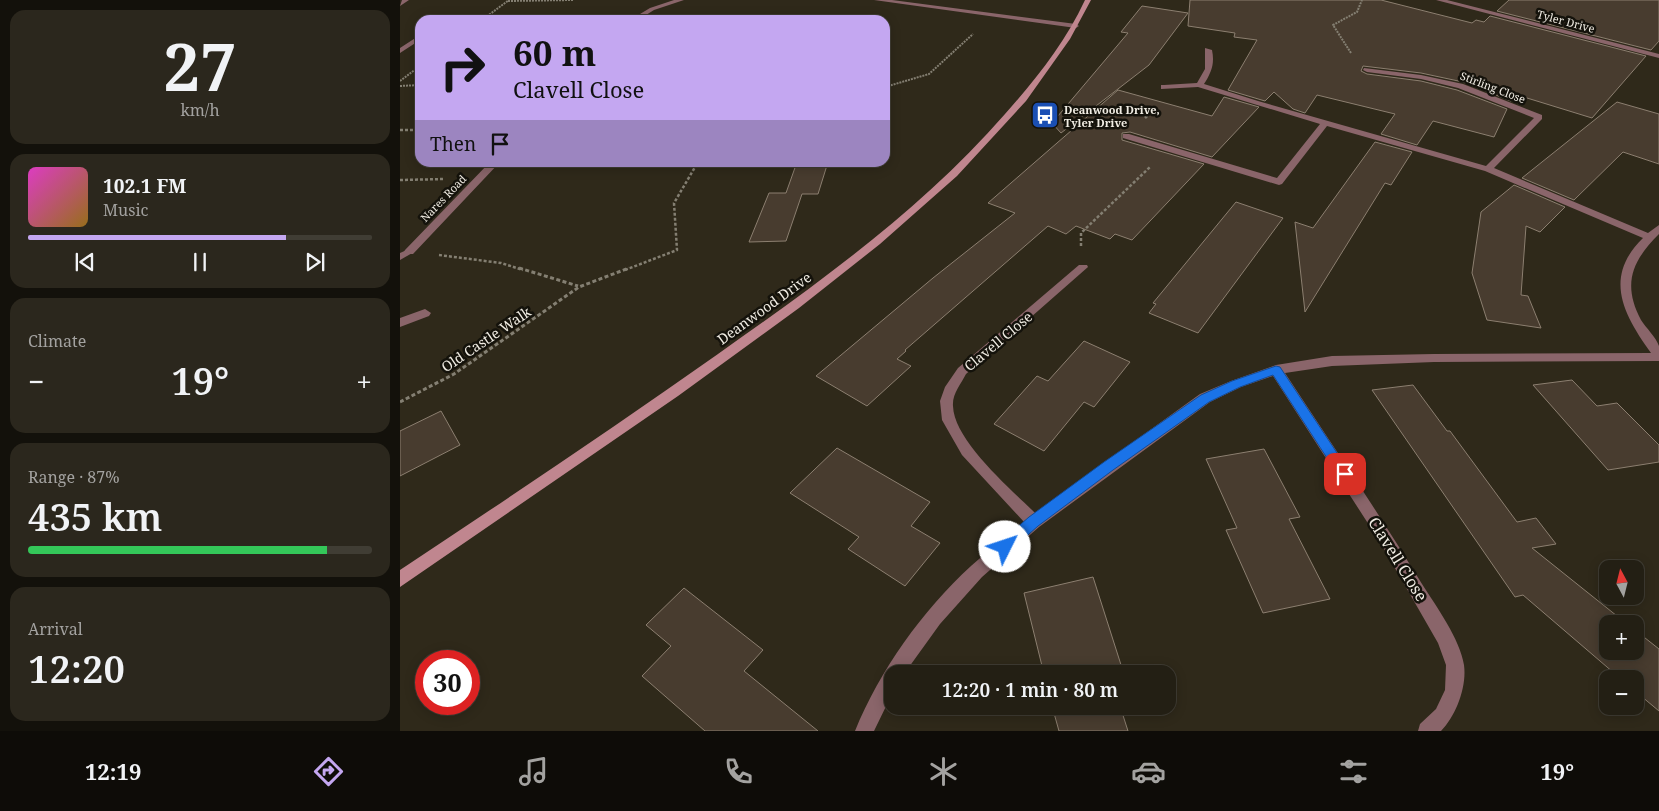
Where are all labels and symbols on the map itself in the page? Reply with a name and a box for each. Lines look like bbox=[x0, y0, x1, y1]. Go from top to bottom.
street label: Tyler Drive bbox=[1535, 6, 1597, 36]
street label: Stirling Close bbox=[1458, 68, 1528, 106]
bus stop icon: Deanwood Drive, Tyler Drive bbox=[1030, 100, 1060, 130]
place label: Deanwood Drive, Tyler Drive bbox=[1064, 102, 1160, 130]
street label: Nares Road bbox=[417, 171, 469, 225]
street label: Deanwood Drive bbox=[713, 267, 815, 349]
street label: Old Castle Walk bbox=[437, 302, 535, 376]
street label: Clavell Close bbox=[960, 307, 1036, 375]
pin bbox=[1324, 453, 1366, 495]
street label: Clavell Close bbox=[1363, 513, 1433, 605]
position arrow bbox=[978, 520, 1030, 572]
north arrow bbox=[1599, 560, 1644, 605]
speed limit sign: 30 bbox=[415, 650, 480, 715]

